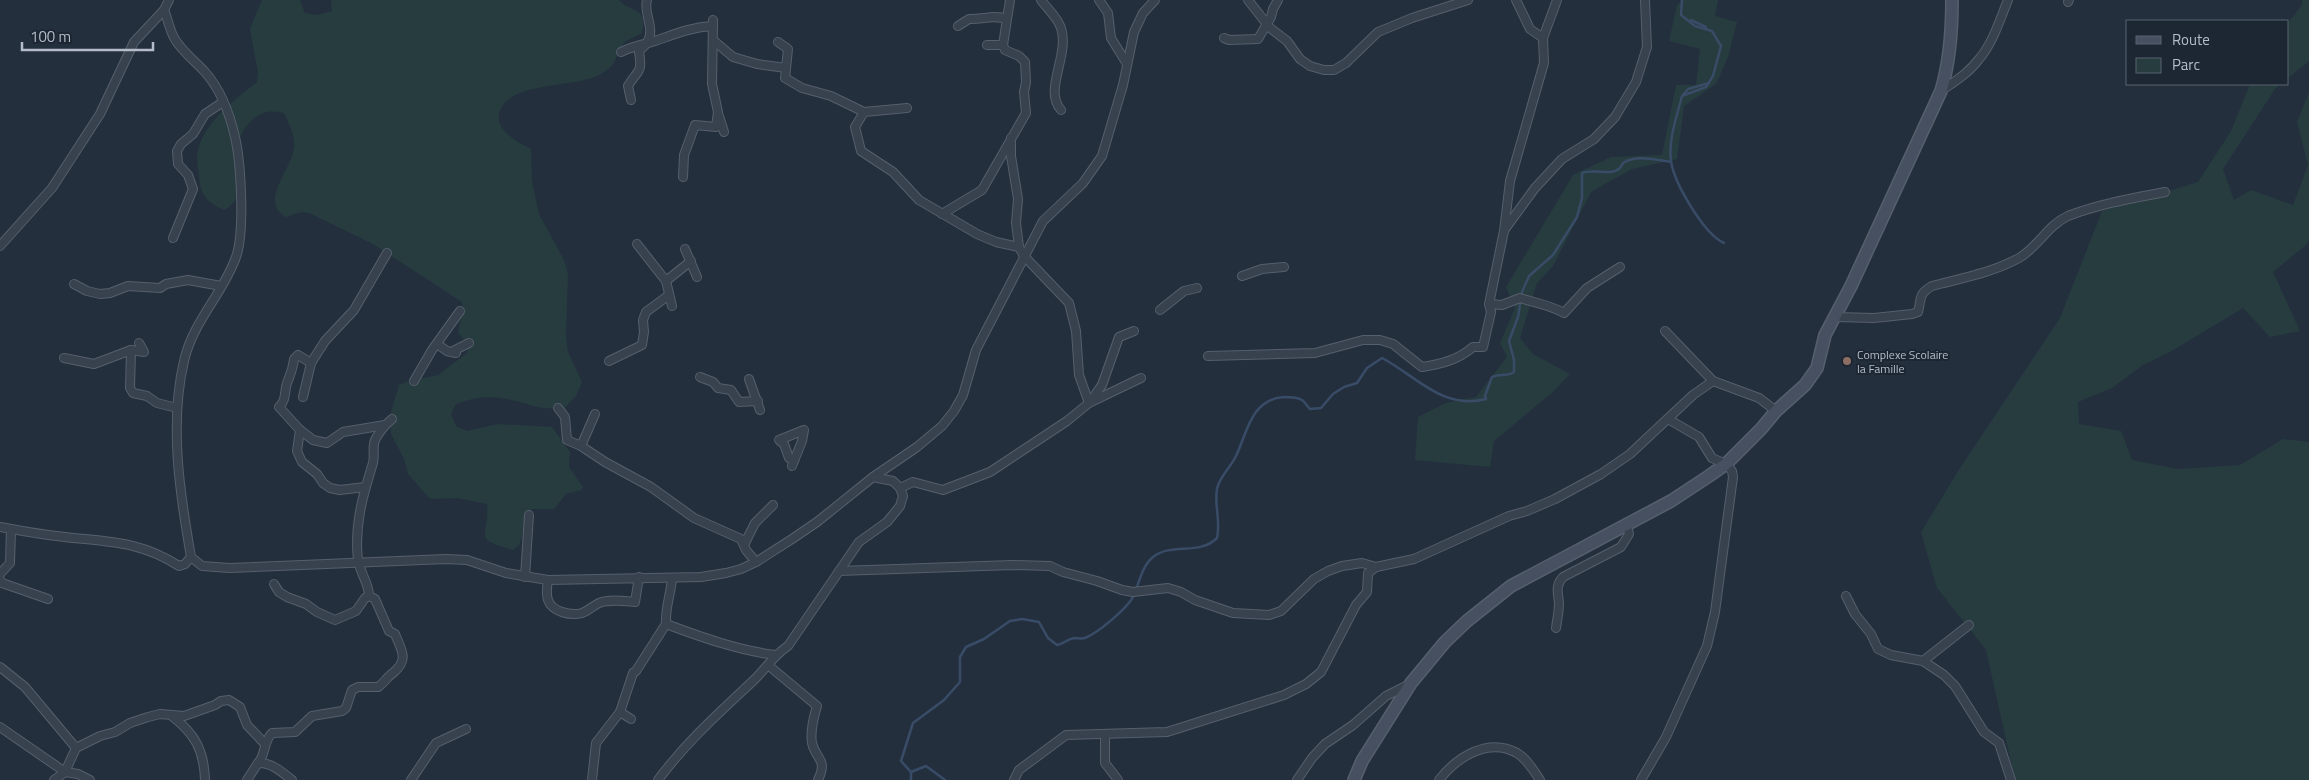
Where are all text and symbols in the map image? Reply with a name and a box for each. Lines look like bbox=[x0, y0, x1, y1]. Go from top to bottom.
scale bar bbox=[22, 20, 154, 52]
legend bbox=[2126, 20, 2289, 85]
text: 100 m bbox=[30, 25, 71, 48]
text: Route bbox=[2172, 28, 2210, 51]
text: Parc bbox=[2172, 53, 2200, 76]
place label: Complexe Scolaire la Famille bbox=[1857, 345, 1948, 378]
marker: Complexe Scolaire la Famille bbox=[1841, 355, 1853, 367]

